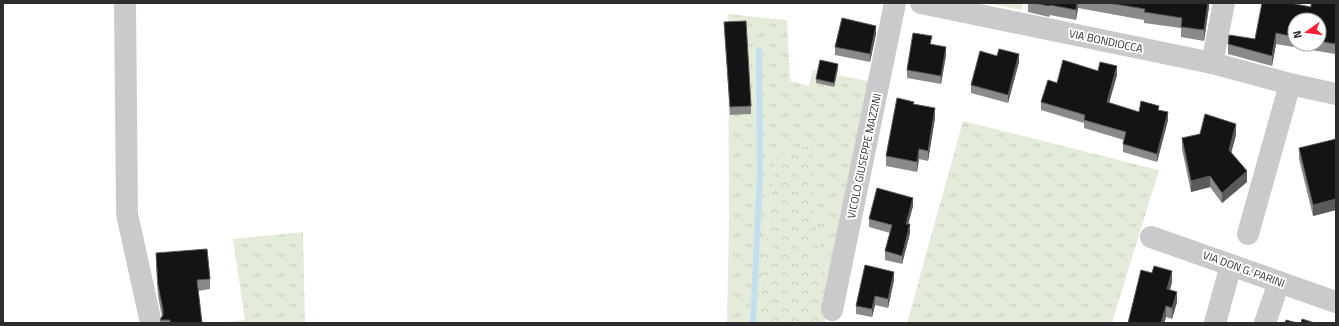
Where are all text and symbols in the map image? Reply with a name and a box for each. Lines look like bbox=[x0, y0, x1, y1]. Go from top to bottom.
north arrow bbox=[1287, 12, 1327, 52]
street label: VIA BONDIOCCA bbox=[1068, 25, 1145, 57]
text: N bbox=[1289, 29, 1306, 40]
street label: VICOLO GIUSEPPE MAZZINI bbox=[843, 92, 885, 220]
street label: VIA DON G. PARINI bbox=[1201, 247, 1287, 291]

